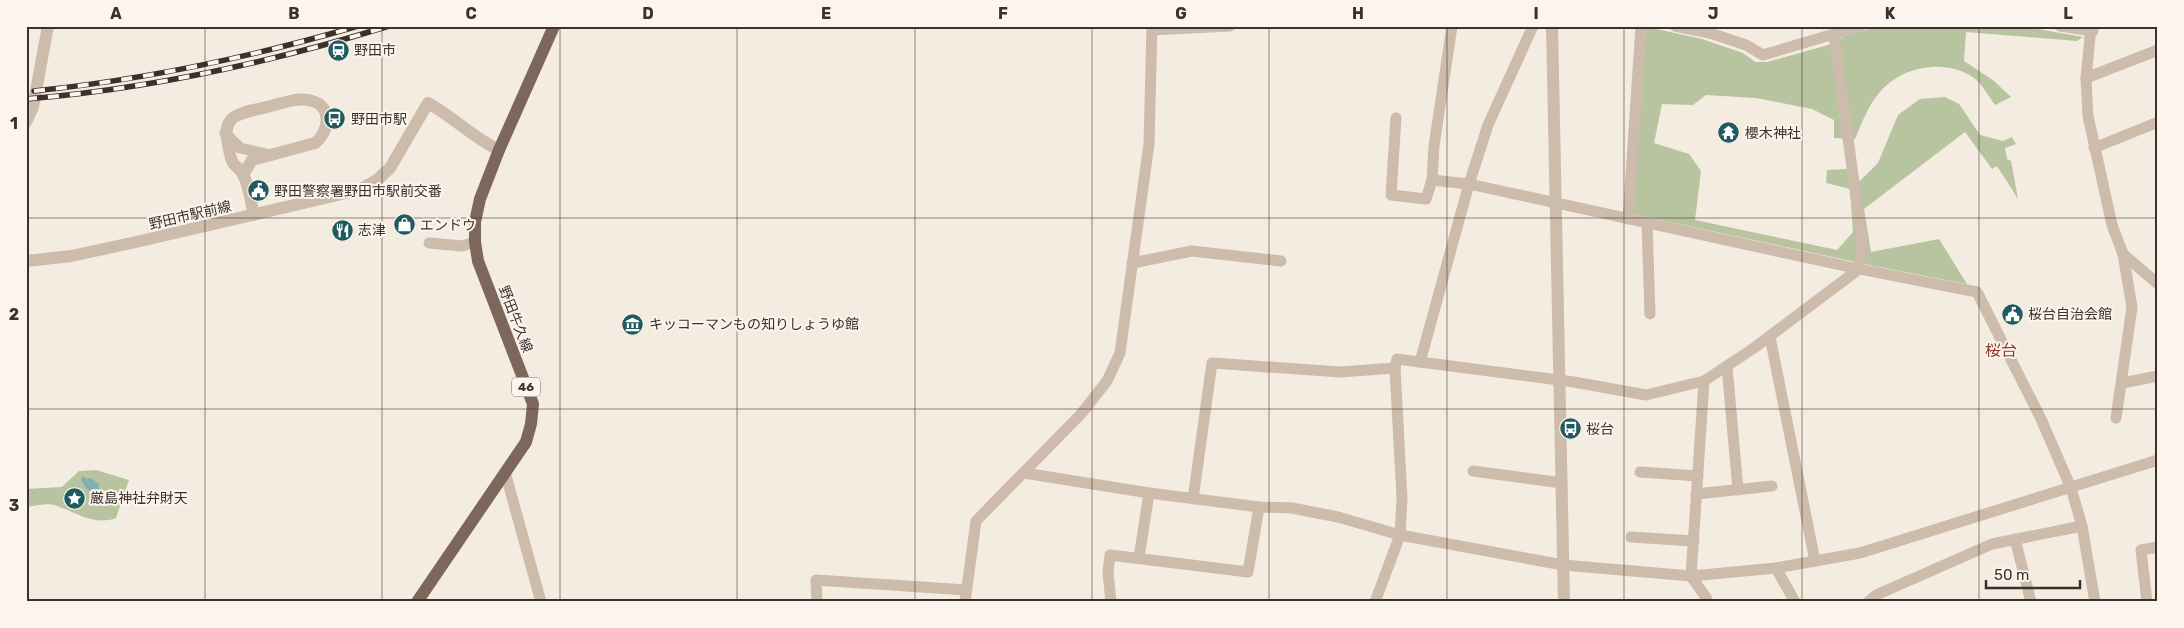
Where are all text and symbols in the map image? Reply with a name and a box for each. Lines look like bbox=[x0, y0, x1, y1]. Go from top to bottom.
text: A bbox=[110, 4, 122, 23]
text: B bbox=[288, 4, 300, 23]
text: C bbox=[465, 4, 477, 23]
text: D bbox=[642, 4, 654, 23]
text: E bbox=[821, 4, 831, 23]
text: F bbox=[998, 4, 1008, 23]
text: G bbox=[1175, 4, 1187, 23]
text: H bbox=[1352, 4, 1364, 23]
text: I bbox=[1533, 4, 1539, 23]
text: J bbox=[1708, 4, 1718, 23]
text: K bbox=[1885, 4, 1896, 23]
text: L bbox=[2063, 4, 2073, 23]
station icon: 野田市 bbox=[326, 38, 350, 62]
place label: 野田市 bbox=[354, 42, 396, 59]
bus stop icon: 野田市駅 bbox=[323, 107, 347, 131]
place label: 野田市駅 bbox=[351, 111, 407, 128]
text: 1 bbox=[10, 114, 18, 133]
temple icon: 櫻木神社 bbox=[1717, 121, 1741, 145]
place label: 櫻木神社 bbox=[1745, 125, 1801, 142]
public building icon: 野田警察署野田市駅前交番 bbox=[246, 179, 270, 203]
place label: 野田警察署野田市駅前交番 bbox=[274, 183, 442, 200]
street label: 野田市駅前線 bbox=[147, 198, 233, 233]
shop icon: エンドウ bbox=[392, 213, 416, 237]
place label: エンドウ bbox=[420, 217, 476, 234]
restaurant icon: 志津 bbox=[330, 218, 354, 242]
place label: 志津 bbox=[358, 222, 386, 239]
street label: 野田牛久線 bbox=[495, 283, 536, 355]
public building icon: 桜台自治会館 bbox=[2000, 302, 2024, 326]
text: 2 bbox=[9, 305, 19, 324]
place label: 桜台自治会館 bbox=[2028, 306, 2112, 323]
museum icon: キッコーマンもの知りしょうゆ館 bbox=[621, 312, 645, 336]
place label: キッコーマンもの知りしょうゆ館 bbox=[649, 316, 859, 333]
district label: 桜台 bbox=[1985, 341, 2017, 360]
road number: 46 bbox=[512, 378, 540, 397]
bus stop icon: 桜台 bbox=[1558, 417, 1582, 441]
place label: 桜台 bbox=[1586, 421, 1614, 438]
place icon: 厳島神社弁財天 bbox=[62, 486, 86, 510]
place label: 厳島神社弁財天 bbox=[90, 490, 188, 507]
text: 3 bbox=[9, 496, 19, 515]
scale bar bbox=[1986, 558, 2080, 590]
text: 50 m bbox=[1994, 566, 2029, 584]

